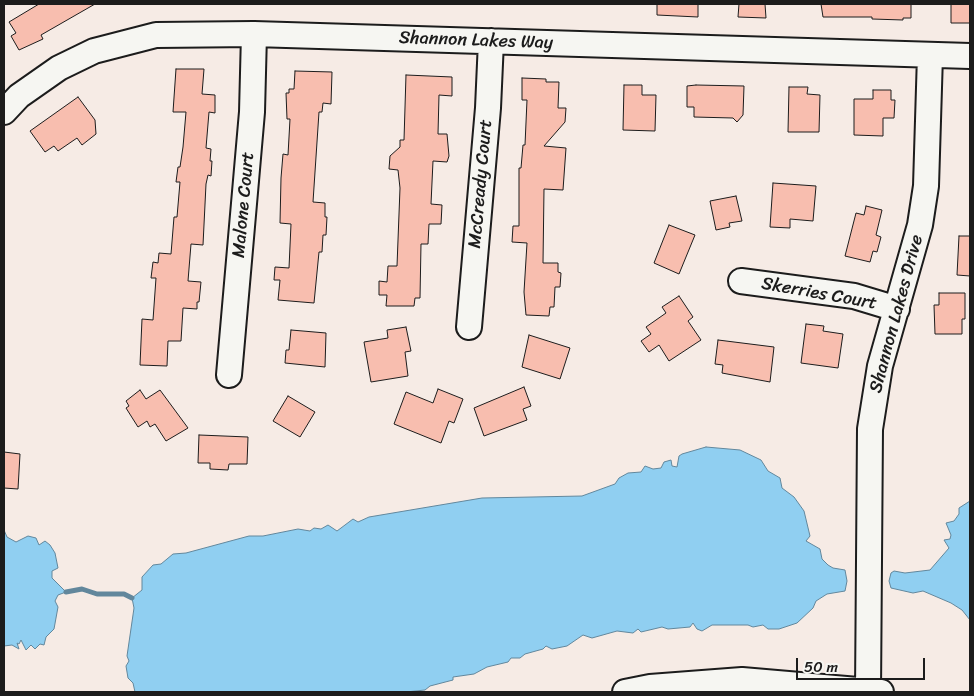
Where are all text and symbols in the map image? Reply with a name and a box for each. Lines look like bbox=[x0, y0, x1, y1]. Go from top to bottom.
street label: Shannon Lakes Way bbox=[399, 28, 553, 54]
street label: McCready Court bbox=[465, 119, 497, 249]
street label: Malone Court bbox=[229, 151, 259, 259]
street label: Shannon Lakes Drive bbox=[866, 233, 928, 395]
street label: Skerries Court bbox=[760, 273, 878, 315]
scale bar bbox=[799, 648, 928, 680]
text: 50 m bbox=[804, 654, 838, 680]

